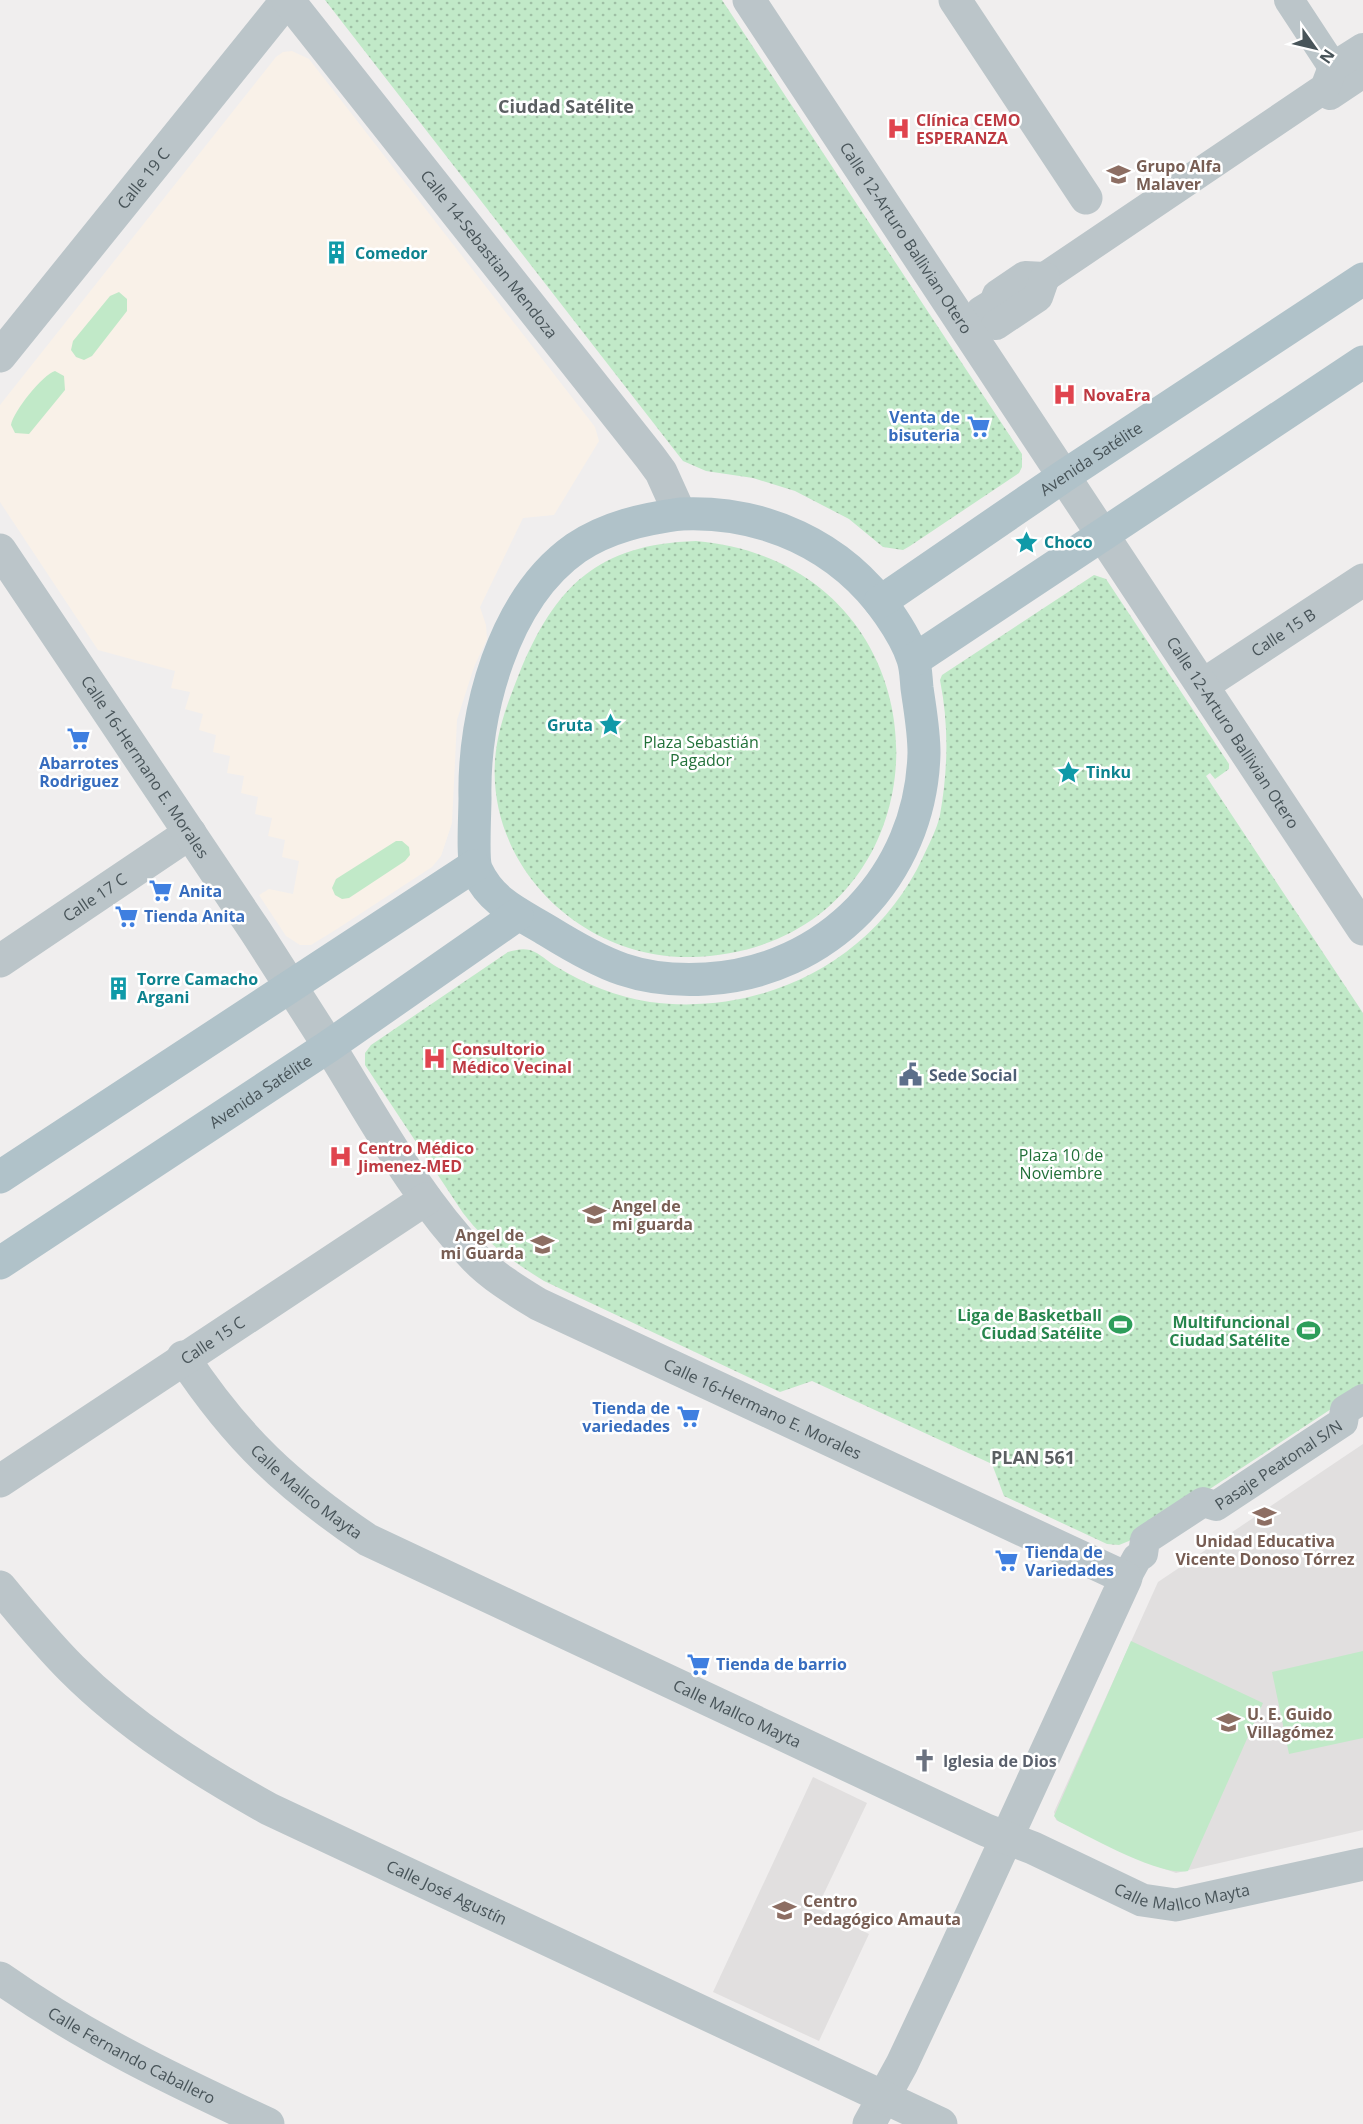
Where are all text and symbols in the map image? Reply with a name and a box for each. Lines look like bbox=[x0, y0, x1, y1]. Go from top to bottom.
north arrow bbox=[1285, 18, 1345, 78]
text: N bbox=[1315, 45, 1340, 68]
district label: Ciudad Satélite bbox=[498, 94, 634, 118]
place label: Clínica CEMO ESPERANZA bbox=[916, 109, 1020, 149]
hospital icon: Clínica CEMO ESPERANZA bbox=[885, 116, 911, 142]
street label: Calle 12-Arturo Ballivian Otero bbox=[835, 138, 978, 338]
street label: Calle 19 C bbox=[112, 143, 174, 214]
place label: Grupo Alfa Malaver bbox=[1136, 155, 1221, 195]
school or university icon: Grupo Alfa Malaver bbox=[1105, 162, 1131, 188]
street label: Calle 14-Sebastian Mendoza bbox=[416, 165, 563, 343]
building icon: Comedor bbox=[324, 240, 350, 266]
place label: Comedor bbox=[355, 242, 428, 264]
hospital icon: NovaEra bbox=[1052, 382, 1078, 408]
place label: NovaEra bbox=[1083, 384, 1151, 406]
place label: Venta de bisuteria bbox=[888, 406, 960, 446]
supermarket icon: Venta de bisuteria bbox=[965, 413, 991, 439]
street label: Avenida Satélite bbox=[1035, 416, 1146, 501]
place icon: Choco bbox=[1013, 529, 1039, 555]
place label: Choco bbox=[1044, 531, 1093, 553]
street label: Calle 15 B bbox=[1247, 603, 1320, 662]
street label: Calle 12-Arturo Ballivian Otero bbox=[1162, 632, 1305, 833]
street label: Calle 16-Hermano E. Morales bbox=[76, 671, 214, 863]
place icon: Gruta bbox=[598, 712, 624, 738]
place label: Gruta bbox=[547, 714, 593, 736]
supermarket icon: Abarrotes Rodriguez bbox=[66, 725, 92, 751]
park label: Plaza Sebastián Pagador bbox=[643, 731, 759, 771]
place label: Abarrotes Rodriguez bbox=[39, 752, 119, 792]
place icon: Tinku bbox=[1055, 759, 1081, 785]
place label: Tinku bbox=[1086, 761, 1131, 783]
street label: Calle 17 C bbox=[58, 868, 131, 927]
supermarket icon: Anita bbox=[148, 878, 174, 904]
place label: Anita bbox=[179, 880, 222, 902]
supermarket icon: Tienda Anita bbox=[113, 903, 139, 929]
place label: Tienda Anita bbox=[144, 905, 245, 927]
place label: Torre Camacho Argani bbox=[137, 968, 258, 1008]
building icon: Torre Camacho Argani bbox=[106, 975, 132, 1001]
place label: Consultorio Médico Vecinal bbox=[452, 1038, 572, 1078]
hospital icon: Consultorio Médico Vecinal bbox=[421, 1045, 447, 1071]
street label: Avenida Satélite bbox=[205, 1049, 316, 1133]
public building icon: Sede Social bbox=[898, 1062, 924, 1088]
place label: Sede Social bbox=[929, 1064, 1017, 1086]
place label: Centro Médico Jimenez-MED bbox=[356, 1137, 474, 1177]
hospital icon: Centro Médico Jimenez-MED bbox=[327, 1144, 353, 1170]
park label: Plaza 10 de Noviembre bbox=[1019, 1144, 1103, 1184]
place label: Angel de mi guarda bbox=[612, 1195, 693, 1235]
school or university icon: Angel de mi guarda bbox=[581, 1202, 607, 1228]
place label: Angel de mi Guarda bbox=[440, 1224, 524, 1264]
school or university icon: Angel de mi Guarda bbox=[529, 1231, 555, 1257]
place label: Liga de Basketball Ciudad Satélite bbox=[957, 1304, 1102, 1344]
street label: Calle 15 C bbox=[176, 1311, 249, 1369]
sports icon: Liga de Basketball Ciudad Satélite bbox=[1107, 1311, 1133, 1337]
place label: Multifuncional Ciudad Satélite bbox=[1169, 1311, 1290, 1351]
sports icon: Multifuncional Ciudad Satélite bbox=[1295, 1318, 1321, 1344]
street label: Calle 16-Hermano E. Morales bbox=[660, 1353, 865, 1464]
place label: Tienda de variedades bbox=[582, 1397, 670, 1437]
supermarket icon: Tienda de variedades bbox=[675, 1404, 701, 1430]
street label: Pasaje Peatonal S/N bbox=[1210, 1415, 1347, 1515]
street label: Calle Mallco Mayta bbox=[246, 1439, 367, 1544]
district label: PLAN 561 bbox=[991, 1445, 1075, 1469]
school or university icon: Unidad Educativa Vicente Donoso Tórrez bbox=[1252, 1503, 1278, 1529]
place label: Unidad Educativa Vicente Donoso Tórrez bbox=[1175, 1530, 1355, 1570]
place label: Tienda de Variedades bbox=[1025, 1541, 1114, 1581]
supermarket icon: Tienda de Variedades bbox=[994, 1548, 1020, 1574]
supermarket icon: Tienda de barrio bbox=[685, 1651, 711, 1677]
place label: Tienda de barrio bbox=[716, 1653, 847, 1675]
street label: Calle Mallco Mayta bbox=[670, 1674, 805, 1753]
place label: U. E. Guido Villagómez bbox=[1247, 1703, 1334, 1743]
school or university icon: U. E. Guido Villagómez bbox=[1216, 1710, 1242, 1736]
church icon: Iglesia de Dios bbox=[912, 1748, 938, 1774]
place label: Iglesia de Dios bbox=[943, 1750, 1057, 1772]
street label: Calle José Agustín bbox=[383, 1855, 511, 1930]
street label: Calle Mallco Mayta bbox=[1111, 1877, 1252, 1916]
place label: Centro Pedagógico Amauta bbox=[803, 1890, 961, 1930]
school or university icon: Centro Pedagógico Amauta bbox=[772, 1897, 798, 1923]
street label: Calle Fernando Caballero bbox=[44, 2002, 219, 2109]

